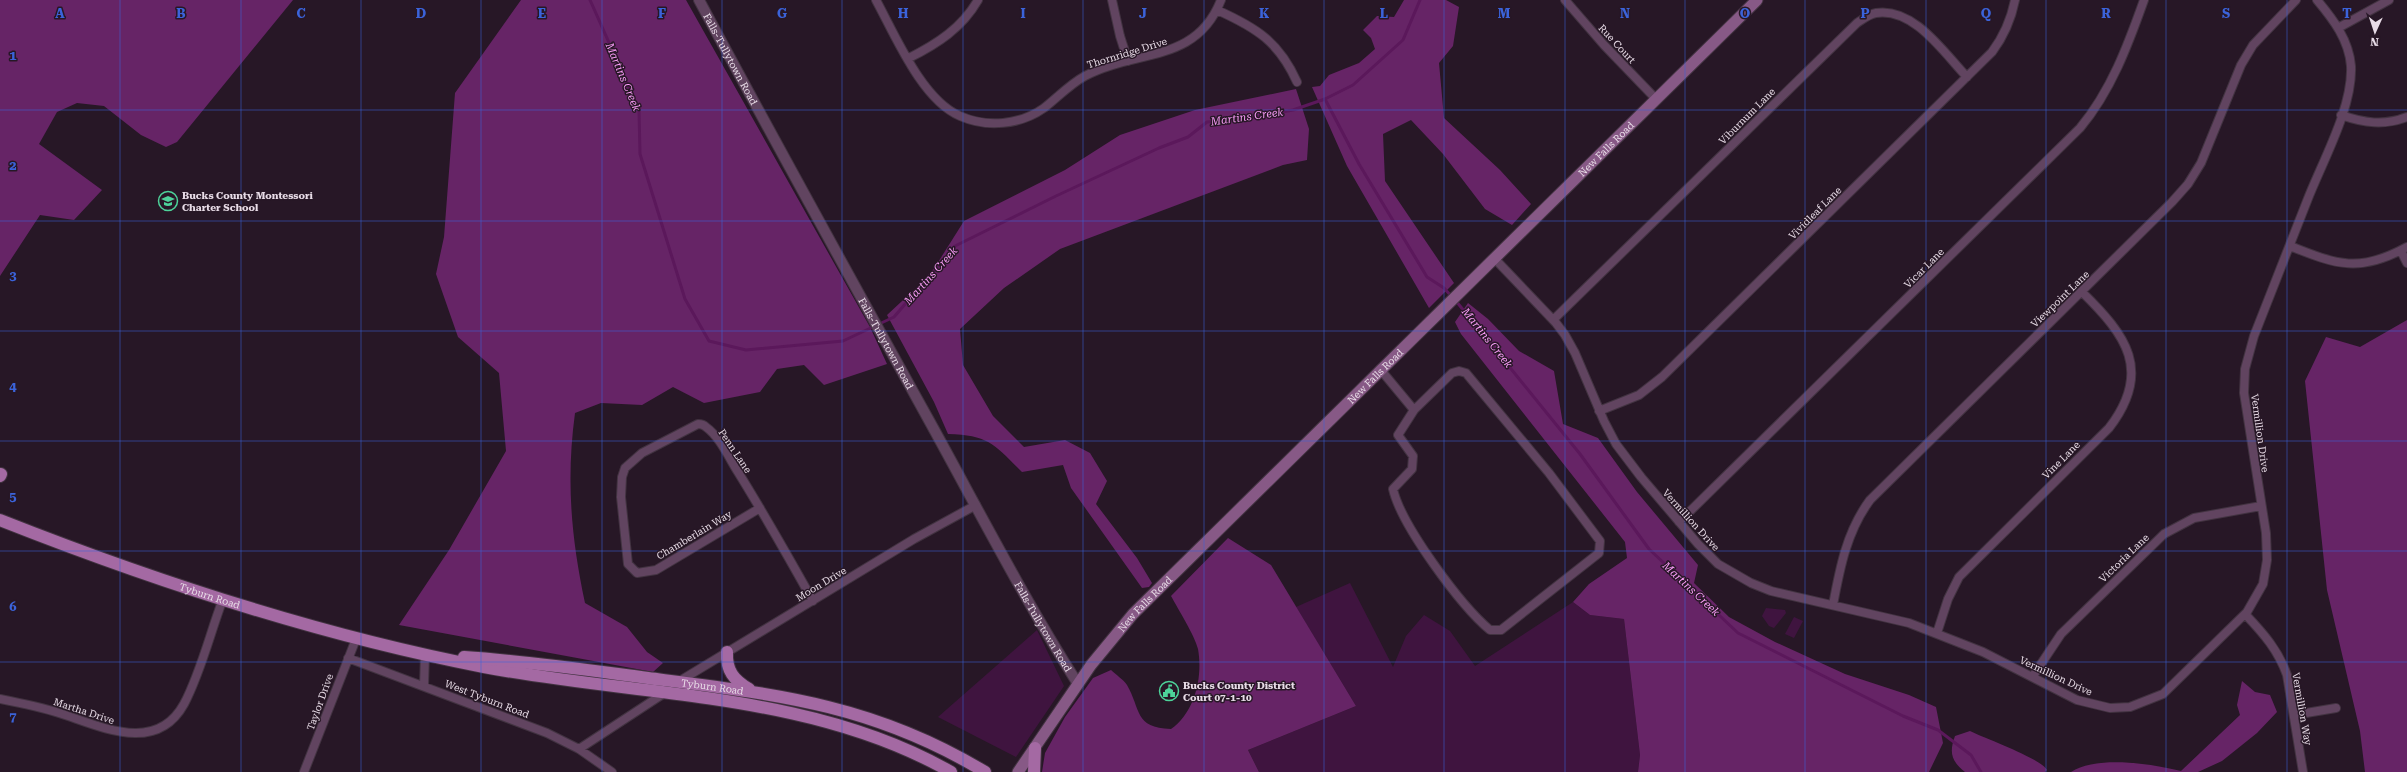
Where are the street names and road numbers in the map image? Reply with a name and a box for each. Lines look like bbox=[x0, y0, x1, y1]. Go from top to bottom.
street label: Falls-Tullytown Road bbox=[702, 11, 760, 107]
street label: Rue Court bbox=[1596, 22, 1638, 66]
street label: Thornridge Drive bbox=[1086, 35, 1169, 70]
street label: Viburnum Lane bbox=[1717, 85, 1778, 146]
street label: New Falls Road bbox=[1576, 119, 1636, 178]
street label: Vividleaf Lane bbox=[1787, 184, 1844, 241]
street label: Vicar Lane bbox=[1902, 246, 1946, 290]
street label: Viewpoint Lane bbox=[2029, 268, 2092, 329]
street label: Falls-Tullytown Road bbox=[857, 296, 916, 391]
street label: New Falls Road bbox=[1345, 346, 1405, 406]
street label: Vermillion Drive bbox=[2249, 393, 2271, 473]
street label: Penn Lane bbox=[716, 427, 754, 476]
street label: Vine Lane bbox=[2040, 439, 2082, 481]
street label: Vermillion Drive bbox=[1660, 487, 1722, 553]
street label: Chamberlain Way bbox=[654, 508, 734, 562]
street label: Victoria Lane bbox=[2097, 531, 2151, 584]
street label: Moon Drive bbox=[794, 564, 849, 603]
street label: New Falls Road bbox=[1115, 573, 1174, 634]
street label: Falls-Tullytown Road bbox=[1013, 580, 1075, 674]
street label: Tyburn Road bbox=[178, 581, 242, 611]
street label: Vermillion Drive bbox=[2018, 654, 2095, 698]
street label: Taylor Drive bbox=[305, 672, 335, 732]
street label: Vermillion Way bbox=[2290, 672, 2314, 746]
street label: Tyburn Road bbox=[680, 677, 745, 696]
street label: West Tyburn Road bbox=[443, 678, 531, 720]
street label: Martha Drive bbox=[52, 696, 116, 726]

